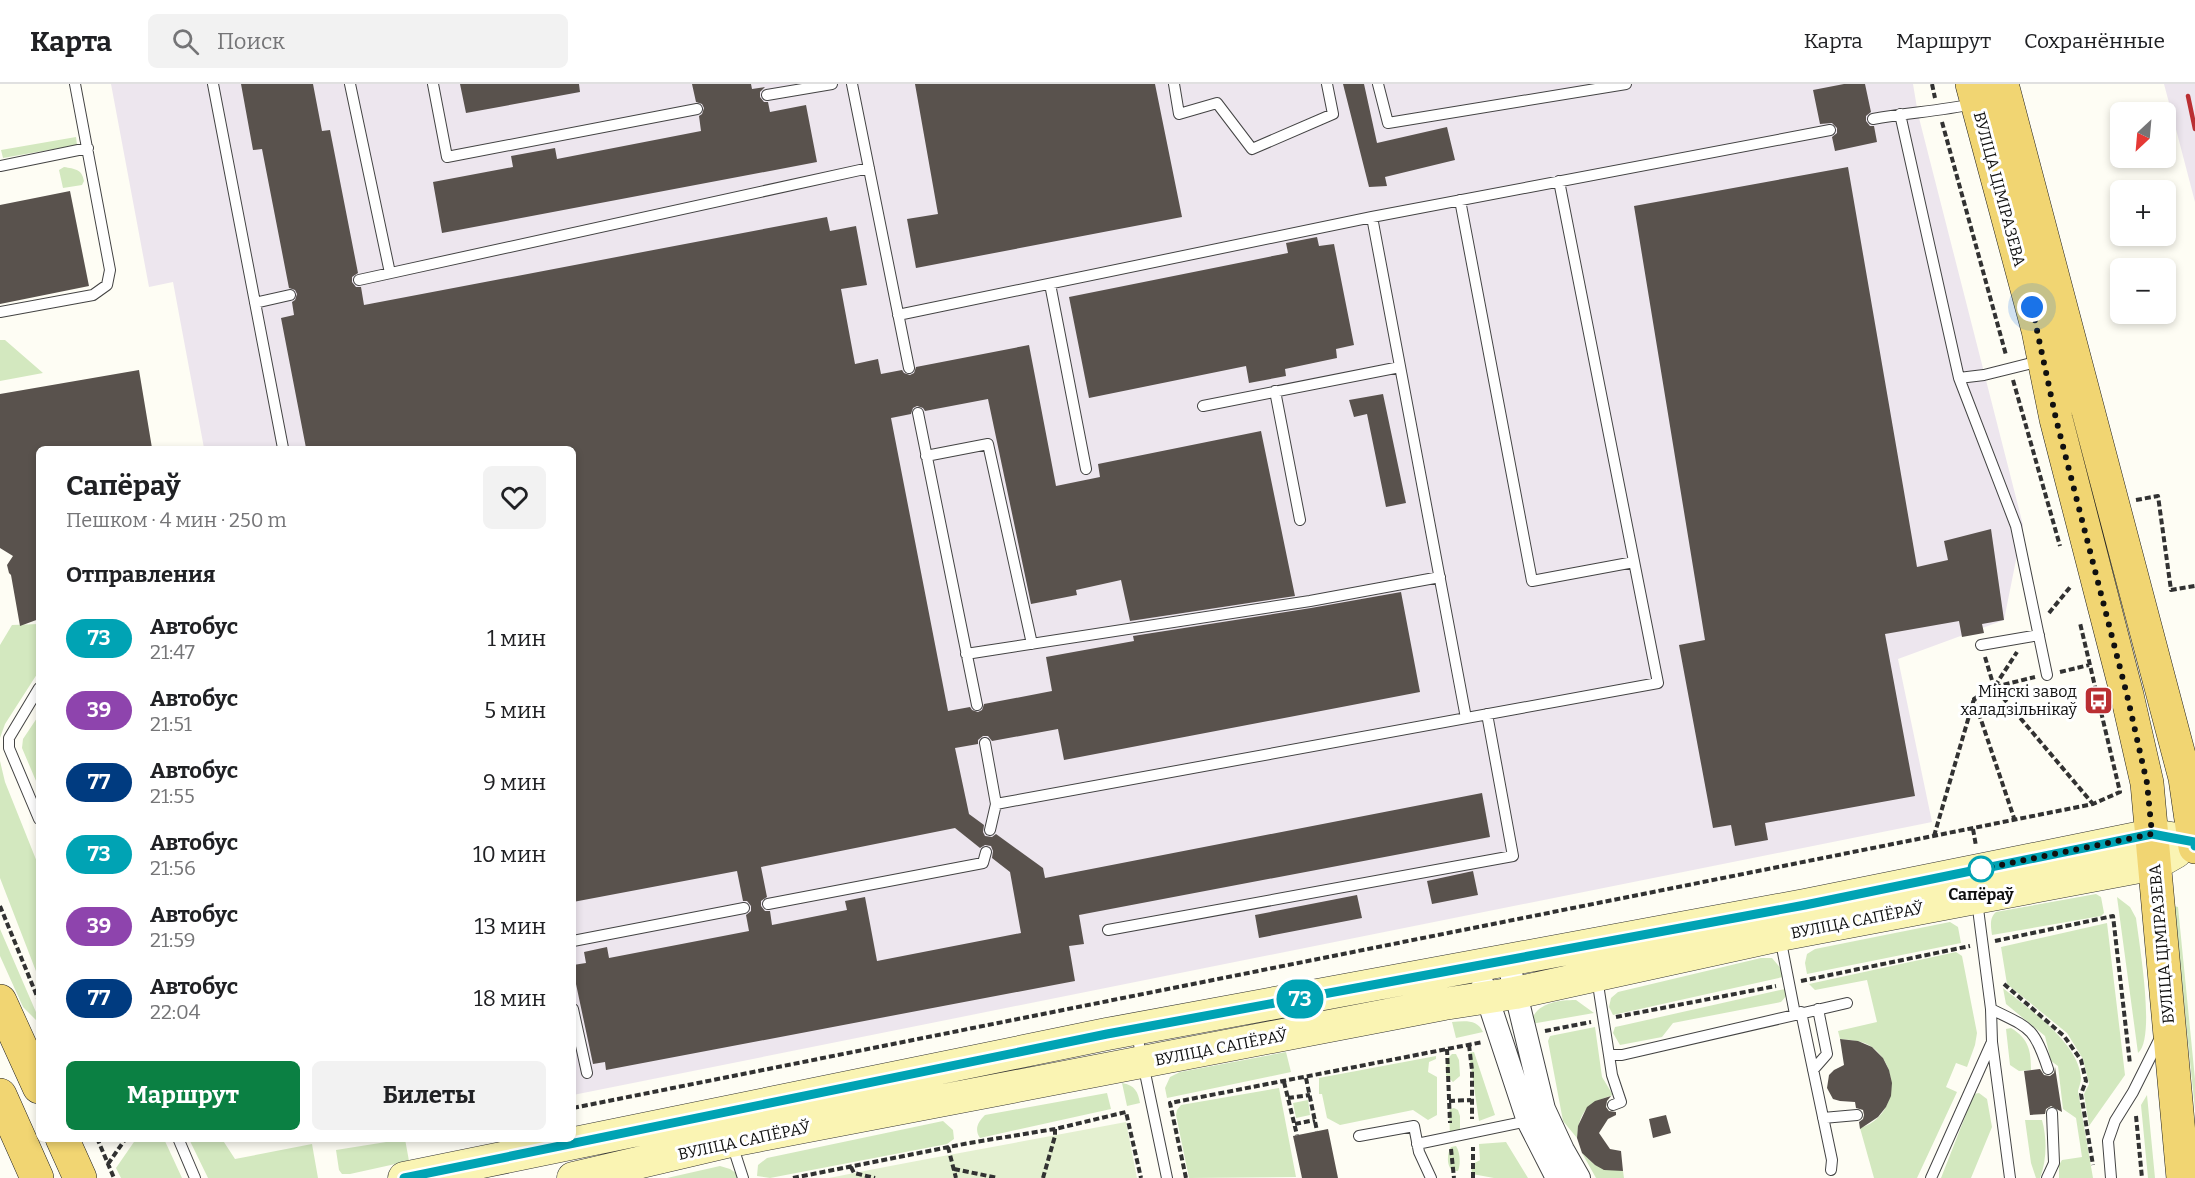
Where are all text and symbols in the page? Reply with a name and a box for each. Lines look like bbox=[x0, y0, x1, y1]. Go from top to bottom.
search box bbox=[148, 14, 568, 68]
text: Карта bbox=[30, 25, 112, 58]
icon: search bbox=[169, 25, 202, 58]
text: Поиск bbox=[217, 28, 285, 55]
text: Карта bbox=[1804, 28, 1863, 54]
text: Маршрут bbox=[1896, 28, 1991, 54]
text: Сохранённые bbox=[2024, 28, 2165, 54]
north arrow bbox=[2110, 102, 2176, 168]
map controls bbox=[2110, 102, 2176, 324]
street label: ВУЛІЦА ЦІМІРАЗЕВА bbox=[1970, 109, 2030, 269]
button: + bbox=[2110, 180, 2176, 246]
button: − bbox=[2110, 258, 2176, 324]
your location bbox=[2017, 292, 2047, 322]
button: heart bbox=[483, 466, 546, 529]
text: Сапёраў bbox=[66, 469, 180, 502]
text: Пешком · 4 мин · 250 m bbox=[66, 508, 287, 532]
text: Отправления bbox=[66, 561, 216, 588]
text: Автобус bbox=[150, 613, 238, 640]
text: 73 bbox=[87, 625, 111, 651]
text: 1 мин bbox=[487, 625, 546, 652]
text: 21:47 bbox=[150, 640, 195, 664]
place label: Мінскі завод халадзільнікаў bbox=[1960, 682, 2078, 719]
bus stop icon: Мінскі завод халадзільнікаў bbox=[2082, 684, 2114, 716]
text: Автобус bbox=[150, 685, 238, 712]
text: 39 bbox=[87, 697, 111, 723]
text: 5 мин bbox=[484, 697, 546, 724]
text: 21:51 bbox=[150, 712, 192, 736]
text: Автобус bbox=[150, 757, 238, 784]
text: 77 bbox=[88, 769, 110, 795]
text: 9 мин bbox=[483, 769, 546, 796]
text: 21:55 bbox=[150, 784, 195, 808]
text: Автобус bbox=[150, 829, 238, 856]
text: 73 bbox=[87, 841, 111, 867]
text: 10 мин bbox=[473, 841, 546, 868]
text: 21:56 bbox=[150, 856, 196, 880]
marker: Сапёраў bbox=[1968, 856, 1994, 882]
street label: ВУЛІЦА ЦІМІРАЗЕВА bbox=[2145, 863, 2178, 1024]
place label: Сапёраў bbox=[1948, 885, 2014, 904]
street label: ВУЛІЦА САПЁРАЎ bbox=[1789, 897, 1925, 943]
text: Автобус bbox=[150, 901, 238, 928]
text: 39 bbox=[87, 913, 111, 939]
text: 13 мин bbox=[474, 913, 546, 940]
text: 21:59 bbox=[150, 928, 195, 952]
text: Автобус bbox=[150, 973, 238, 1000]
line badge: 73 bbox=[1273, 980, 1327, 1018]
text: 77 bbox=[88, 985, 110, 1011]
text: 18 мин bbox=[474, 985, 546, 1012]
text: 73 bbox=[1288, 986, 1312, 1012]
text: 22:04 bbox=[150, 1000, 200, 1024]
street label: ВУЛІЦА САПЁРАЎ bbox=[1153, 1024, 1289, 1070]
button: Маршрут bbox=[66, 1061, 300, 1130]
button: Билеты bbox=[312, 1061, 546, 1130]
street label: ВУЛІЦА САПЁРАЎ bbox=[676, 1116, 812, 1164]

